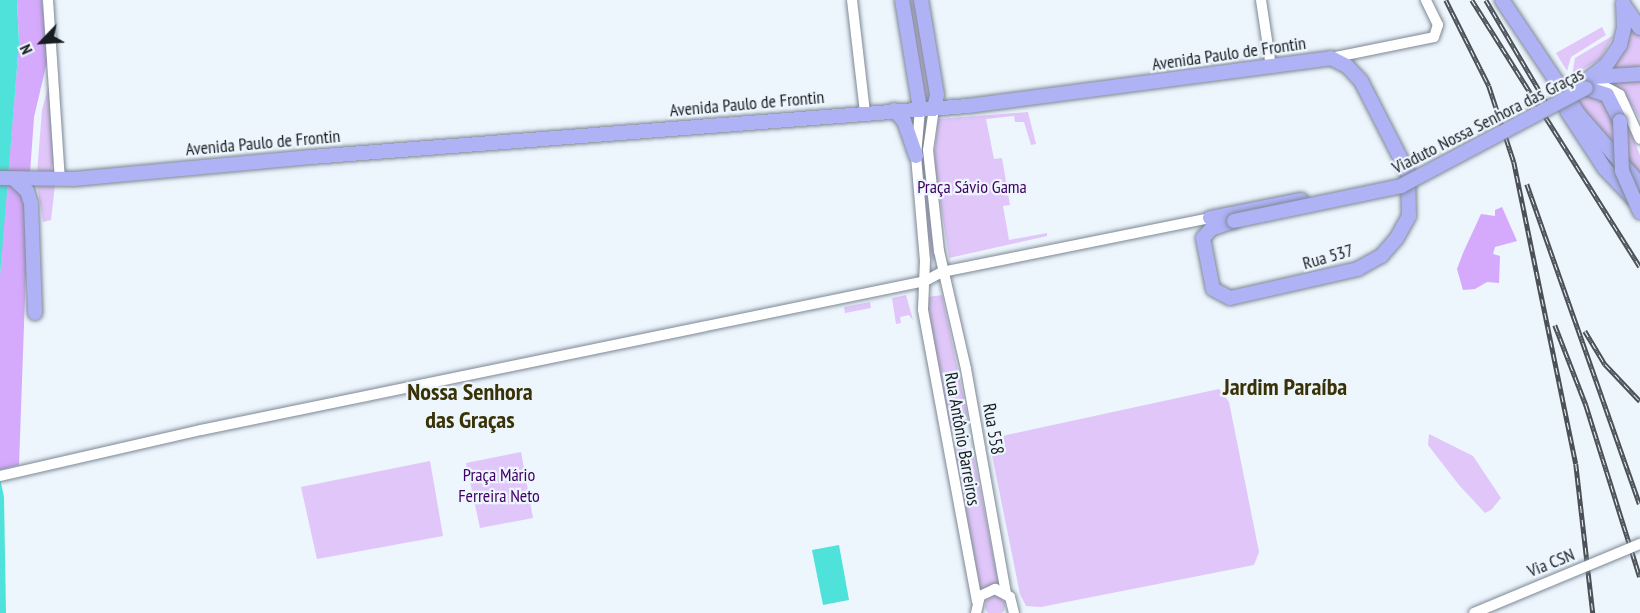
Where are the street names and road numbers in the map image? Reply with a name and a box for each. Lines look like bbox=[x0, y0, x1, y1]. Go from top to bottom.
street label: Avenida Paulo de Frontin bbox=[1151, 33, 1307, 75]
street label: Viaduto Nossa Senhora das Graças bbox=[1388, 63, 1588, 179]
street label: Avenida Paulo de Frontin bbox=[669, 86, 825, 122]
street label: Avenida Paulo de Frontin bbox=[185, 125, 341, 161]
street label: Rua 537 bbox=[1300, 239, 1356, 275]
street label: Rua Antônio Barreiros bbox=[940, 370, 984, 508]
street label: Rua 558 bbox=[978, 402, 1008, 456]
street label: Via CSN bbox=[1524, 544, 1578, 582]

